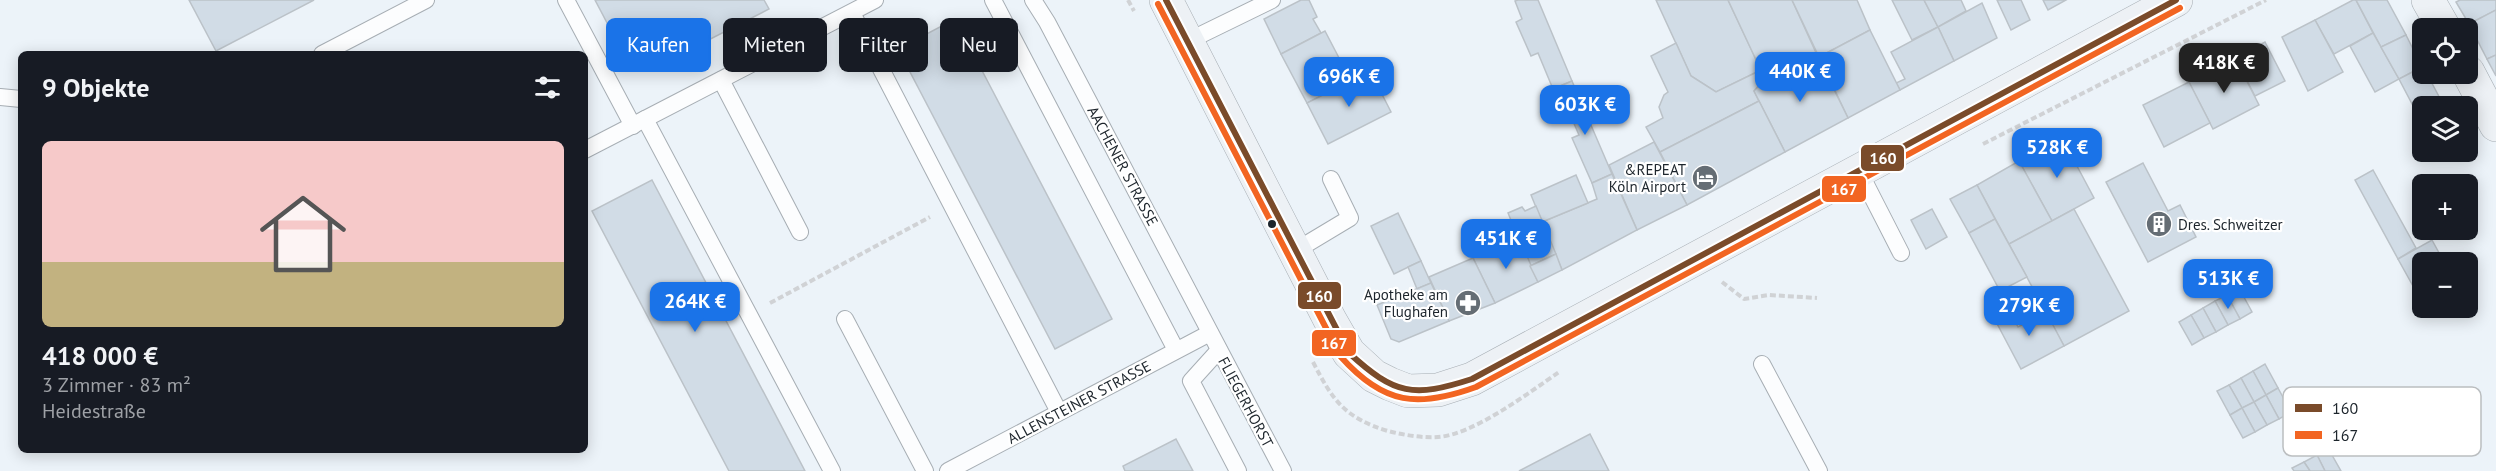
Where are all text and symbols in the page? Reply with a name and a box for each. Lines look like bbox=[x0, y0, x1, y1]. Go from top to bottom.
chip: Kaufen bbox=[606, 18, 711, 72]
chip: Mieten bbox=[723, 18, 827, 72]
chip: Filter bbox=[839, 18, 928, 72]
chip: Neu bbox=[940, 18, 1018, 72]
map controls bbox=[2412, 18, 2478, 318]
button: locate bbox=[2412, 18, 2478, 84]
pin: 418K € bbox=[2175, 43, 2273, 94]
text: 418K € bbox=[2193, 49, 2255, 75]
pin: 440K € bbox=[1751, 52, 1849, 103]
pin: 696K € bbox=[1300, 57, 1398, 108]
text: 440K € bbox=[1769, 58, 1831, 84]
text: 696K € bbox=[1318, 63, 1380, 89]
text: 9 Objekte bbox=[42, 71, 149, 104]
icon: filters bbox=[531, 71, 564, 104]
pin: 603K € bbox=[1536, 85, 1634, 136]
text: 603K € bbox=[1554, 91, 1616, 117]
button: layers bbox=[2412, 96, 2478, 162]
street label: AACHENER STRASSE bbox=[1084, 103, 1162, 229]
pin: 528K € bbox=[2008, 128, 2106, 179]
text: 528K € bbox=[2026, 134, 2088, 160]
line badge: 160 bbox=[1860, 144, 1905, 172]
text: 160 bbox=[1869, 148, 1897, 168]
place label: &REPEAT Köln Airport bbox=[1609, 160, 1687, 196]
hotel icon: &REPEAT Köln Airport bbox=[1690, 163, 1720, 193]
button: + bbox=[2412, 174, 2478, 240]
line badge: 167 bbox=[1821, 175, 1867, 203]
text: 167 bbox=[1830, 179, 1858, 199]
icon: home bbox=[249, 180, 357, 288]
building icon: Dres. Schweitzer bbox=[2144, 209, 2174, 239]
place label: Dres. Schweitzer bbox=[2178, 215, 2283, 234]
unlabelled marker bbox=[1266, 218, 1278, 230]
pin: 451K € bbox=[1457, 219, 1555, 270]
text: 451K € bbox=[1475, 225, 1537, 251]
button: − bbox=[2412, 252, 2478, 318]
pin: 513K € bbox=[2179, 259, 2277, 310]
text: 513K € bbox=[2197, 265, 2259, 291]
line badge: 160 bbox=[1297, 281, 1342, 310]
pin: 264K € bbox=[646, 282, 744, 333]
place label: Apotheke am Flughafen bbox=[1364, 285, 1448, 321]
text: 160 bbox=[1305, 286, 1333, 306]
pin: 279K € bbox=[1980, 286, 2078, 337]
text: 264K € bbox=[664, 288, 726, 314]
pharmacy icon: Apotheke am Flughafen bbox=[1453, 288, 1483, 318]
text: 279K € bbox=[1998, 292, 2060, 318]
line badge: 167 bbox=[1311, 329, 1357, 357]
text: 167 bbox=[1320, 333, 1348, 353]
text: 418 000 € bbox=[42, 339, 158, 372]
street label: FLIEGERHORST bbox=[1214, 354, 1278, 451]
street label: ALLENSTEINER STRASSE bbox=[1004, 356, 1154, 448]
text: 3 Zimmer · 83 m² bbox=[42, 372, 191, 398]
legend bbox=[2283, 387, 2481, 456]
text: Heidestraße bbox=[42, 398, 146, 424]
text: 160 bbox=[2332, 398, 2358, 418]
text: 167 bbox=[2332, 425, 2358, 445]

